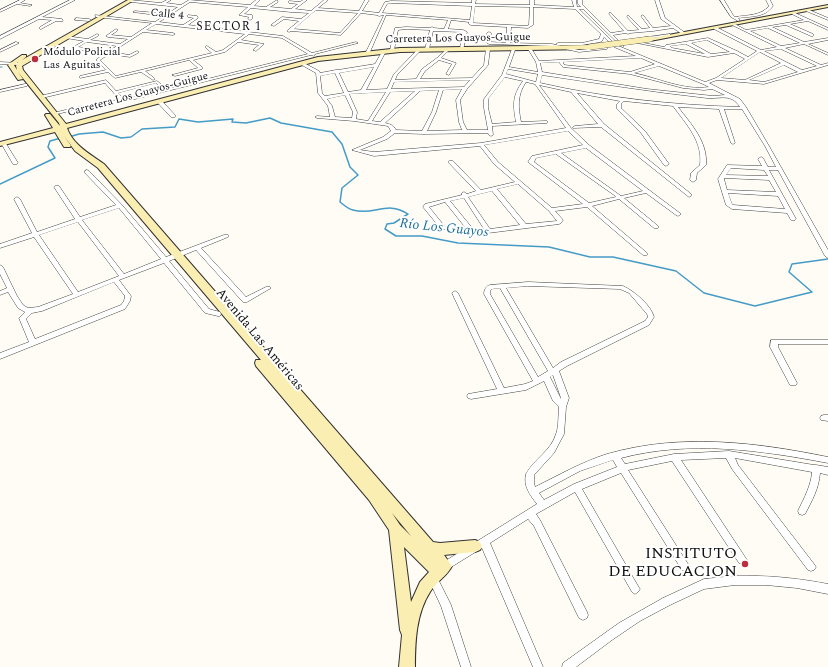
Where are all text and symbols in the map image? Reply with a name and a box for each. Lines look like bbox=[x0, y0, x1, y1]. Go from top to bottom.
street label: Calle 4 bbox=[150, 7, 184, 23]
district label: SECTOR 1 bbox=[196, 21, 262, 35]
street label: Carretera Los Guayos-Guigue bbox=[385, 31, 531, 47]
place label: Módulo Policial Las Aguitas bbox=[43, 46, 120, 72]
marker: Módulo Policial Las Aguitas bbox=[30, 54, 40, 64]
street label: Carretera Los Guayos-Guigue bbox=[66, 70, 210, 120]
water label: Río Los Guayos bbox=[399, 216, 489, 242]
street label: Avenida Las Américas bbox=[212, 286, 306, 394]
place label: INSTITUTO DE EDUCACION bbox=[608, 545, 737, 583]
marker: INSTITUTO DE EDUCACION bbox=[740, 559, 750, 569]

